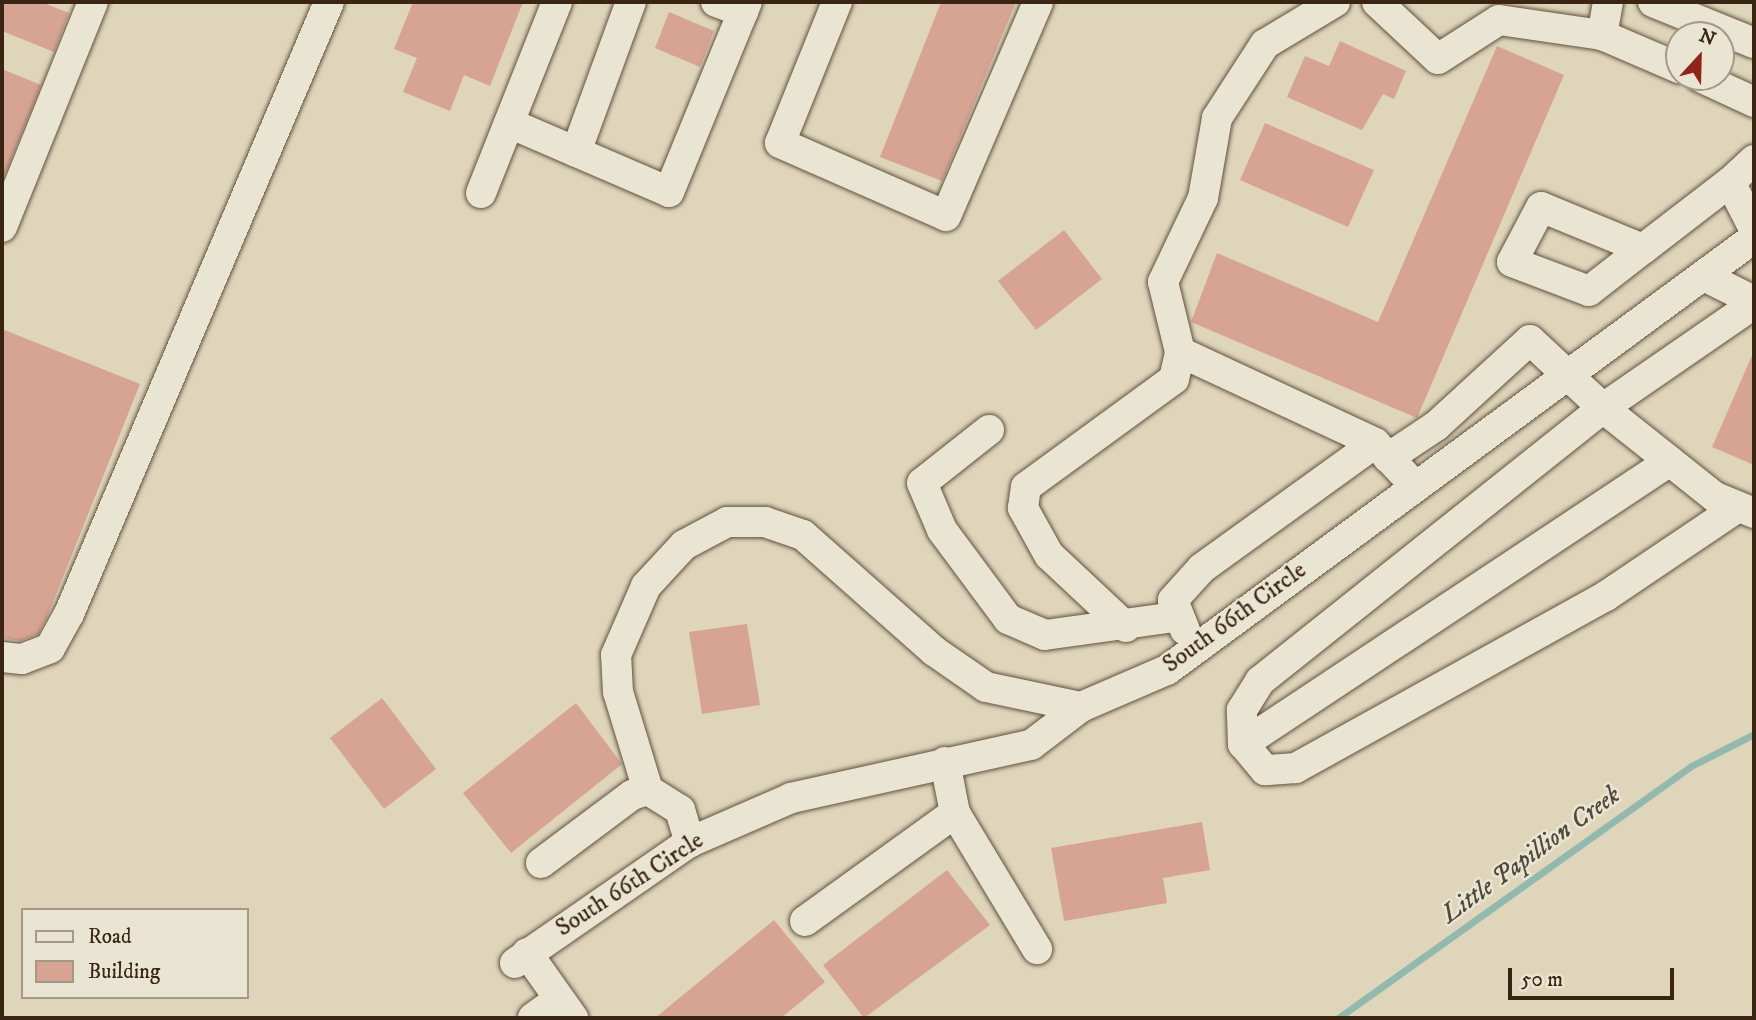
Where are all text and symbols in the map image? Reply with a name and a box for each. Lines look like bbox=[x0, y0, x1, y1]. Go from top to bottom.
north arrow bbox=[1665, 21, 1735, 91]
text: N bbox=[1696, 24, 1719, 52]
street label: South 66th Circle bbox=[1158, 556, 1312, 680]
water label: Little Papillion Creek bbox=[1435, 780, 1627, 930]
street label: South 66th Circle bbox=[551, 827, 709, 943]
legend bbox=[21, 908, 248, 999]
text: Road bbox=[88, 924, 132, 950]
scale bar bbox=[1511, 954, 1677, 998]
text: Building bbox=[88, 959, 160, 985]
text: 50 m bbox=[1521, 967, 1563, 993]

